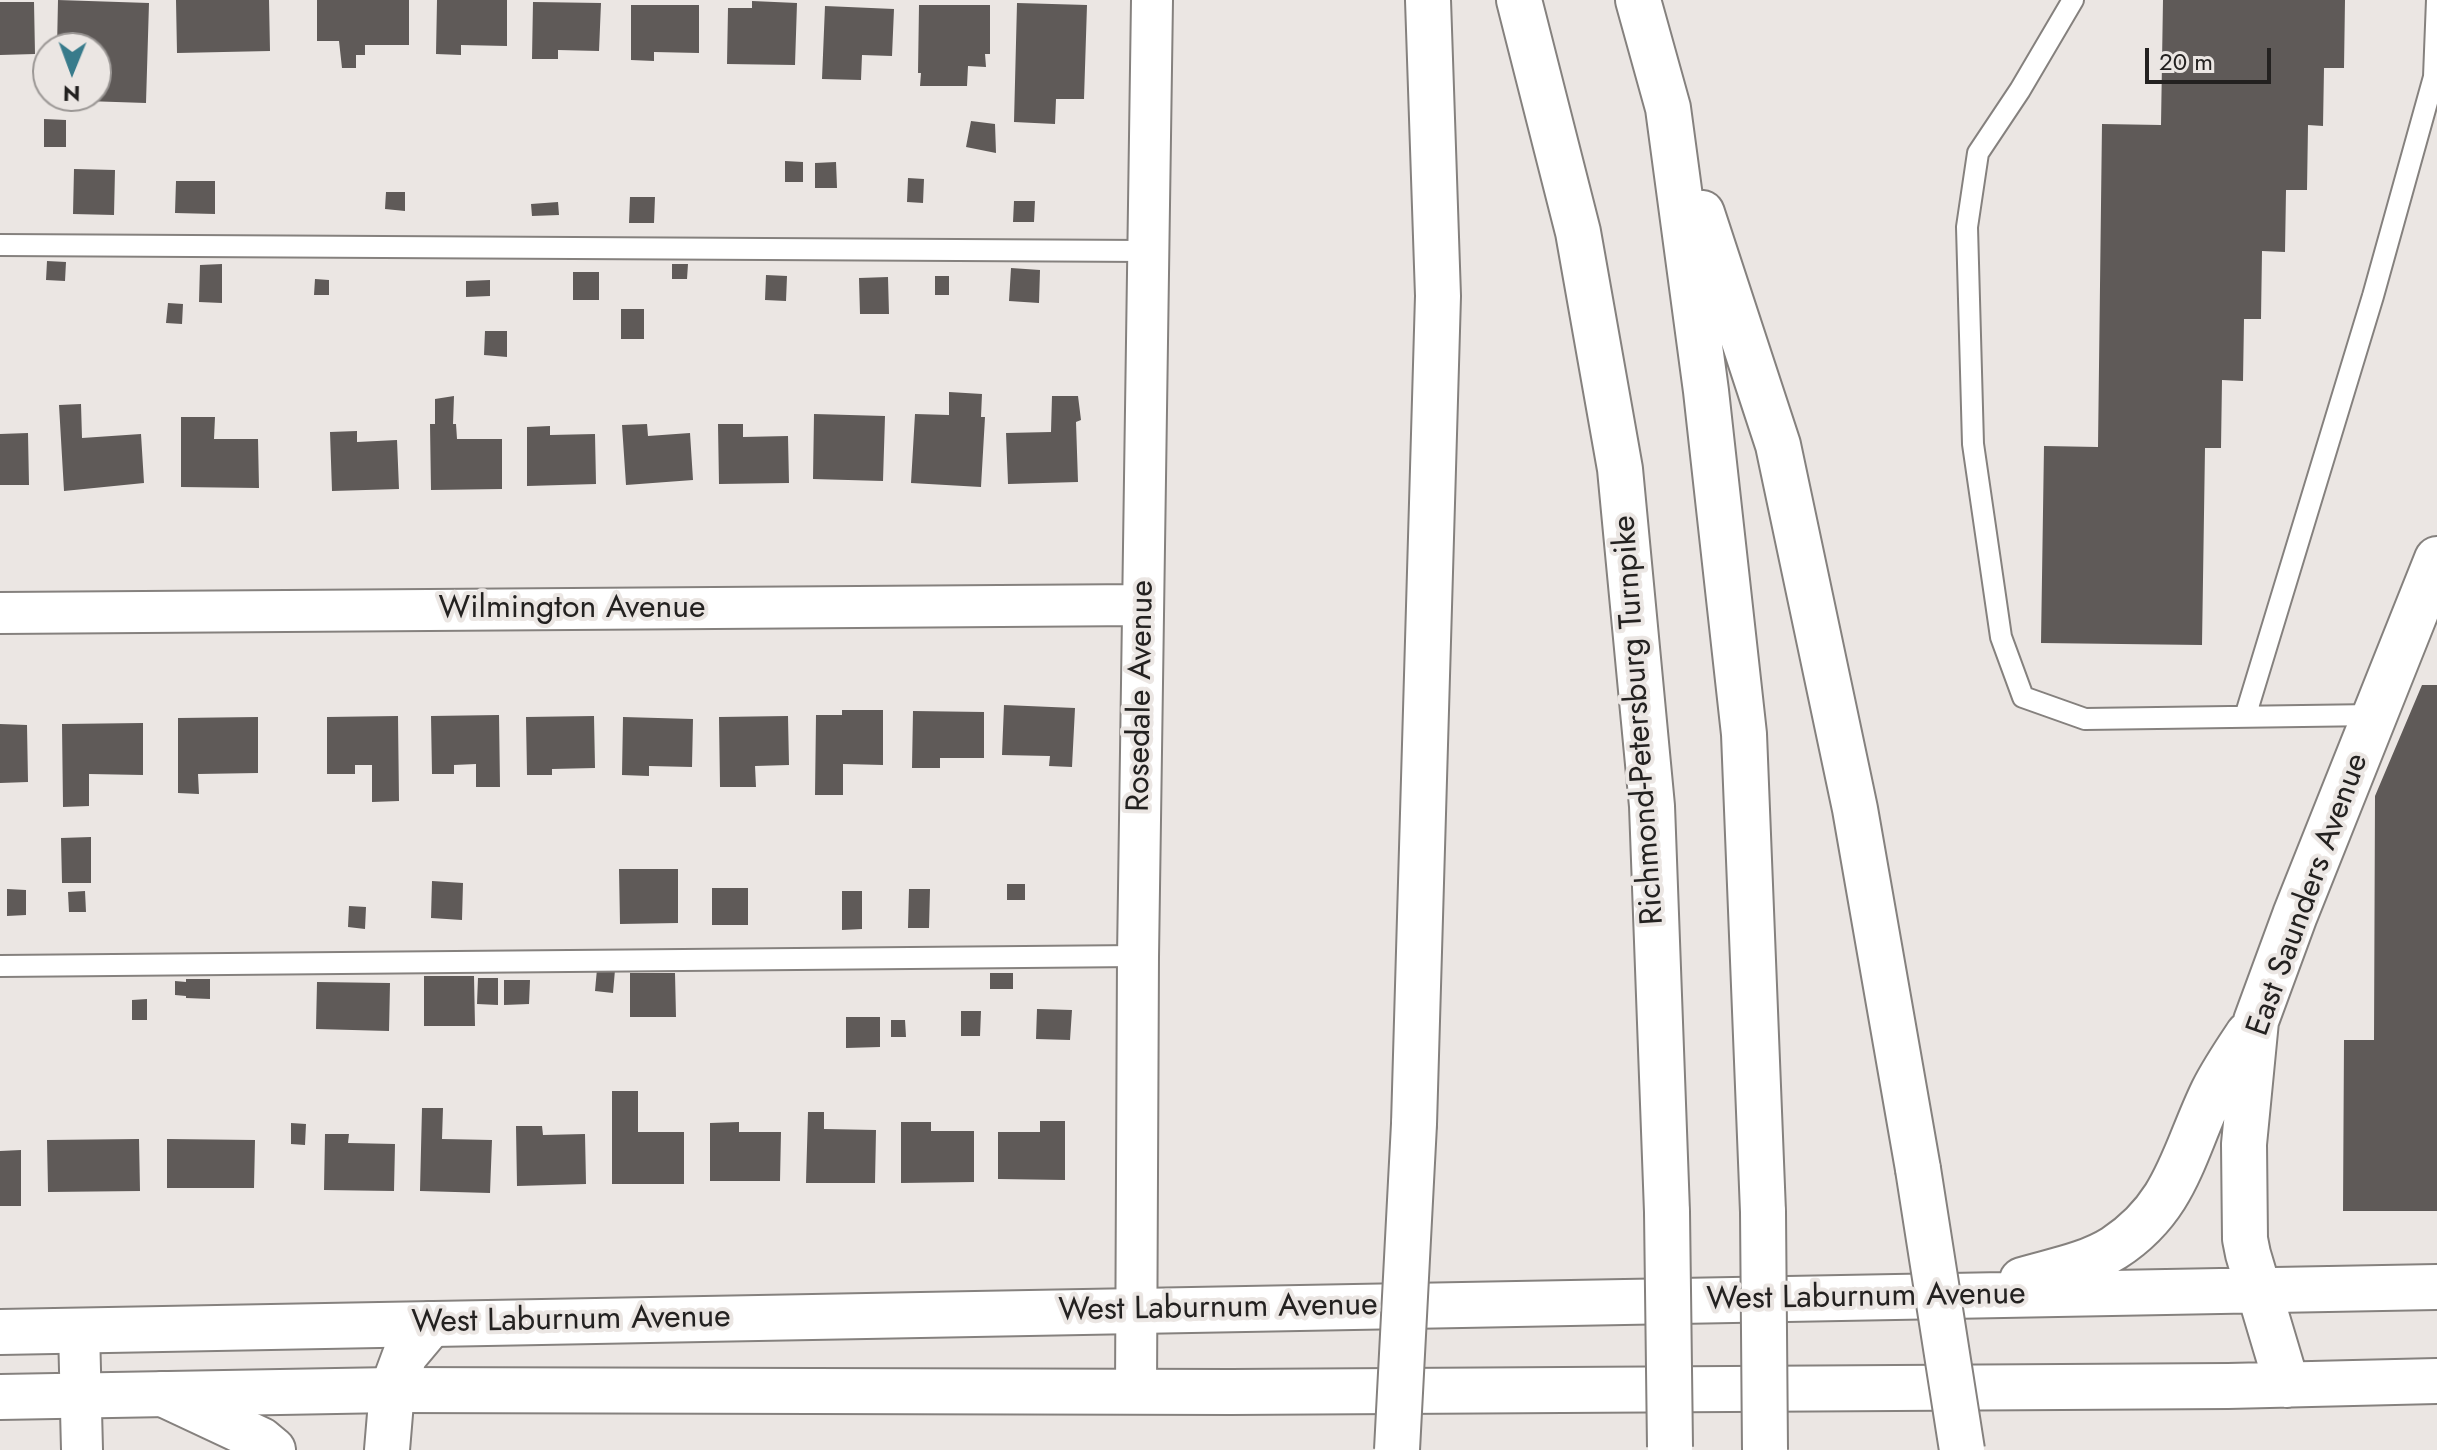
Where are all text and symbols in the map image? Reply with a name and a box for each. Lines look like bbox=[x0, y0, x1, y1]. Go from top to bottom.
north arrow bbox=[32, 32, 112, 112]
scale bar bbox=[2149, 32, 2275, 82]
text: 20 m bbox=[2159, 44, 2213, 79]
text: N bbox=[63, 78, 81, 110]
street label: Richmond-Petersburg Turnpike bbox=[1607, 514, 1673, 926]
street label: Rosedale Avenue bbox=[1121, 580, 1163, 812]
street label: Wilmington Avenue bbox=[439, 590, 705, 628]
street label: East Saunders Avenue bbox=[2240, 749, 2378, 1041]
street label: West Laburnum Avenue bbox=[1706, 1276, 2026, 1320]
street label: West Laburnum Avenue bbox=[1058, 1287, 1378, 1331]
street label: West Laburnum Avenue bbox=[411, 1299, 731, 1343]

